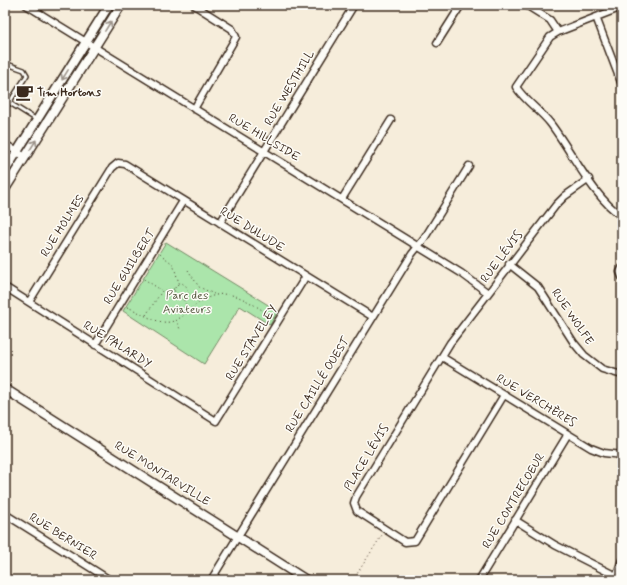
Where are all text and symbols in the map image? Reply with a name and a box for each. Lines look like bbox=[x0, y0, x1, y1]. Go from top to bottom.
one-way arrow bbox=[104, 20, 112, 32]
street label: RUE WESTHILL bbox=[261, 47, 319, 129]
one-way arrow bbox=[61, 69, 69, 80]
cafe icon: Tim Hortons bbox=[14, 83, 34, 103]
place label: Tim Hortons bbox=[37, 85, 102, 101]
street label: RUE HILLSIDE bbox=[225, 110, 303, 166]
one-way arrow bbox=[29, 139, 37, 150]
street label: RUE HOLMES bbox=[37, 191, 89, 260]
street label: RUE DULUDE bbox=[217, 204, 288, 256]
street label: RUE GUILBERT bbox=[100, 226, 160, 308]
street label: RUE LÉVIS bbox=[477, 228, 527, 286]
street label: RUE WOLFE bbox=[547, 286, 597, 348]
park label: Parc des Aviateurs bbox=[163, 288, 212, 318]
street label: RUE STAVELEY bbox=[222, 302, 282, 384]
street label: RUE PALARDY bbox=[80, 318, 154, 373]
street label: RUE CAILLÉ OUEST bbox=[282, 334, 354, 436]
street label: RUE VERCHÈRES bbox=[493, 371, 579, 431]
street label: PLACE LÉVIS bbox=[341, 422, 393, 494]
street label: RUE MONTARVILLE bbox=[111, 438, 213, 510]
street label: RUE CONTRECOEUR bbox=[479, 450, 549, 552]
street label: RUE BERNIER bbox=[26, 510, 100, 564]

